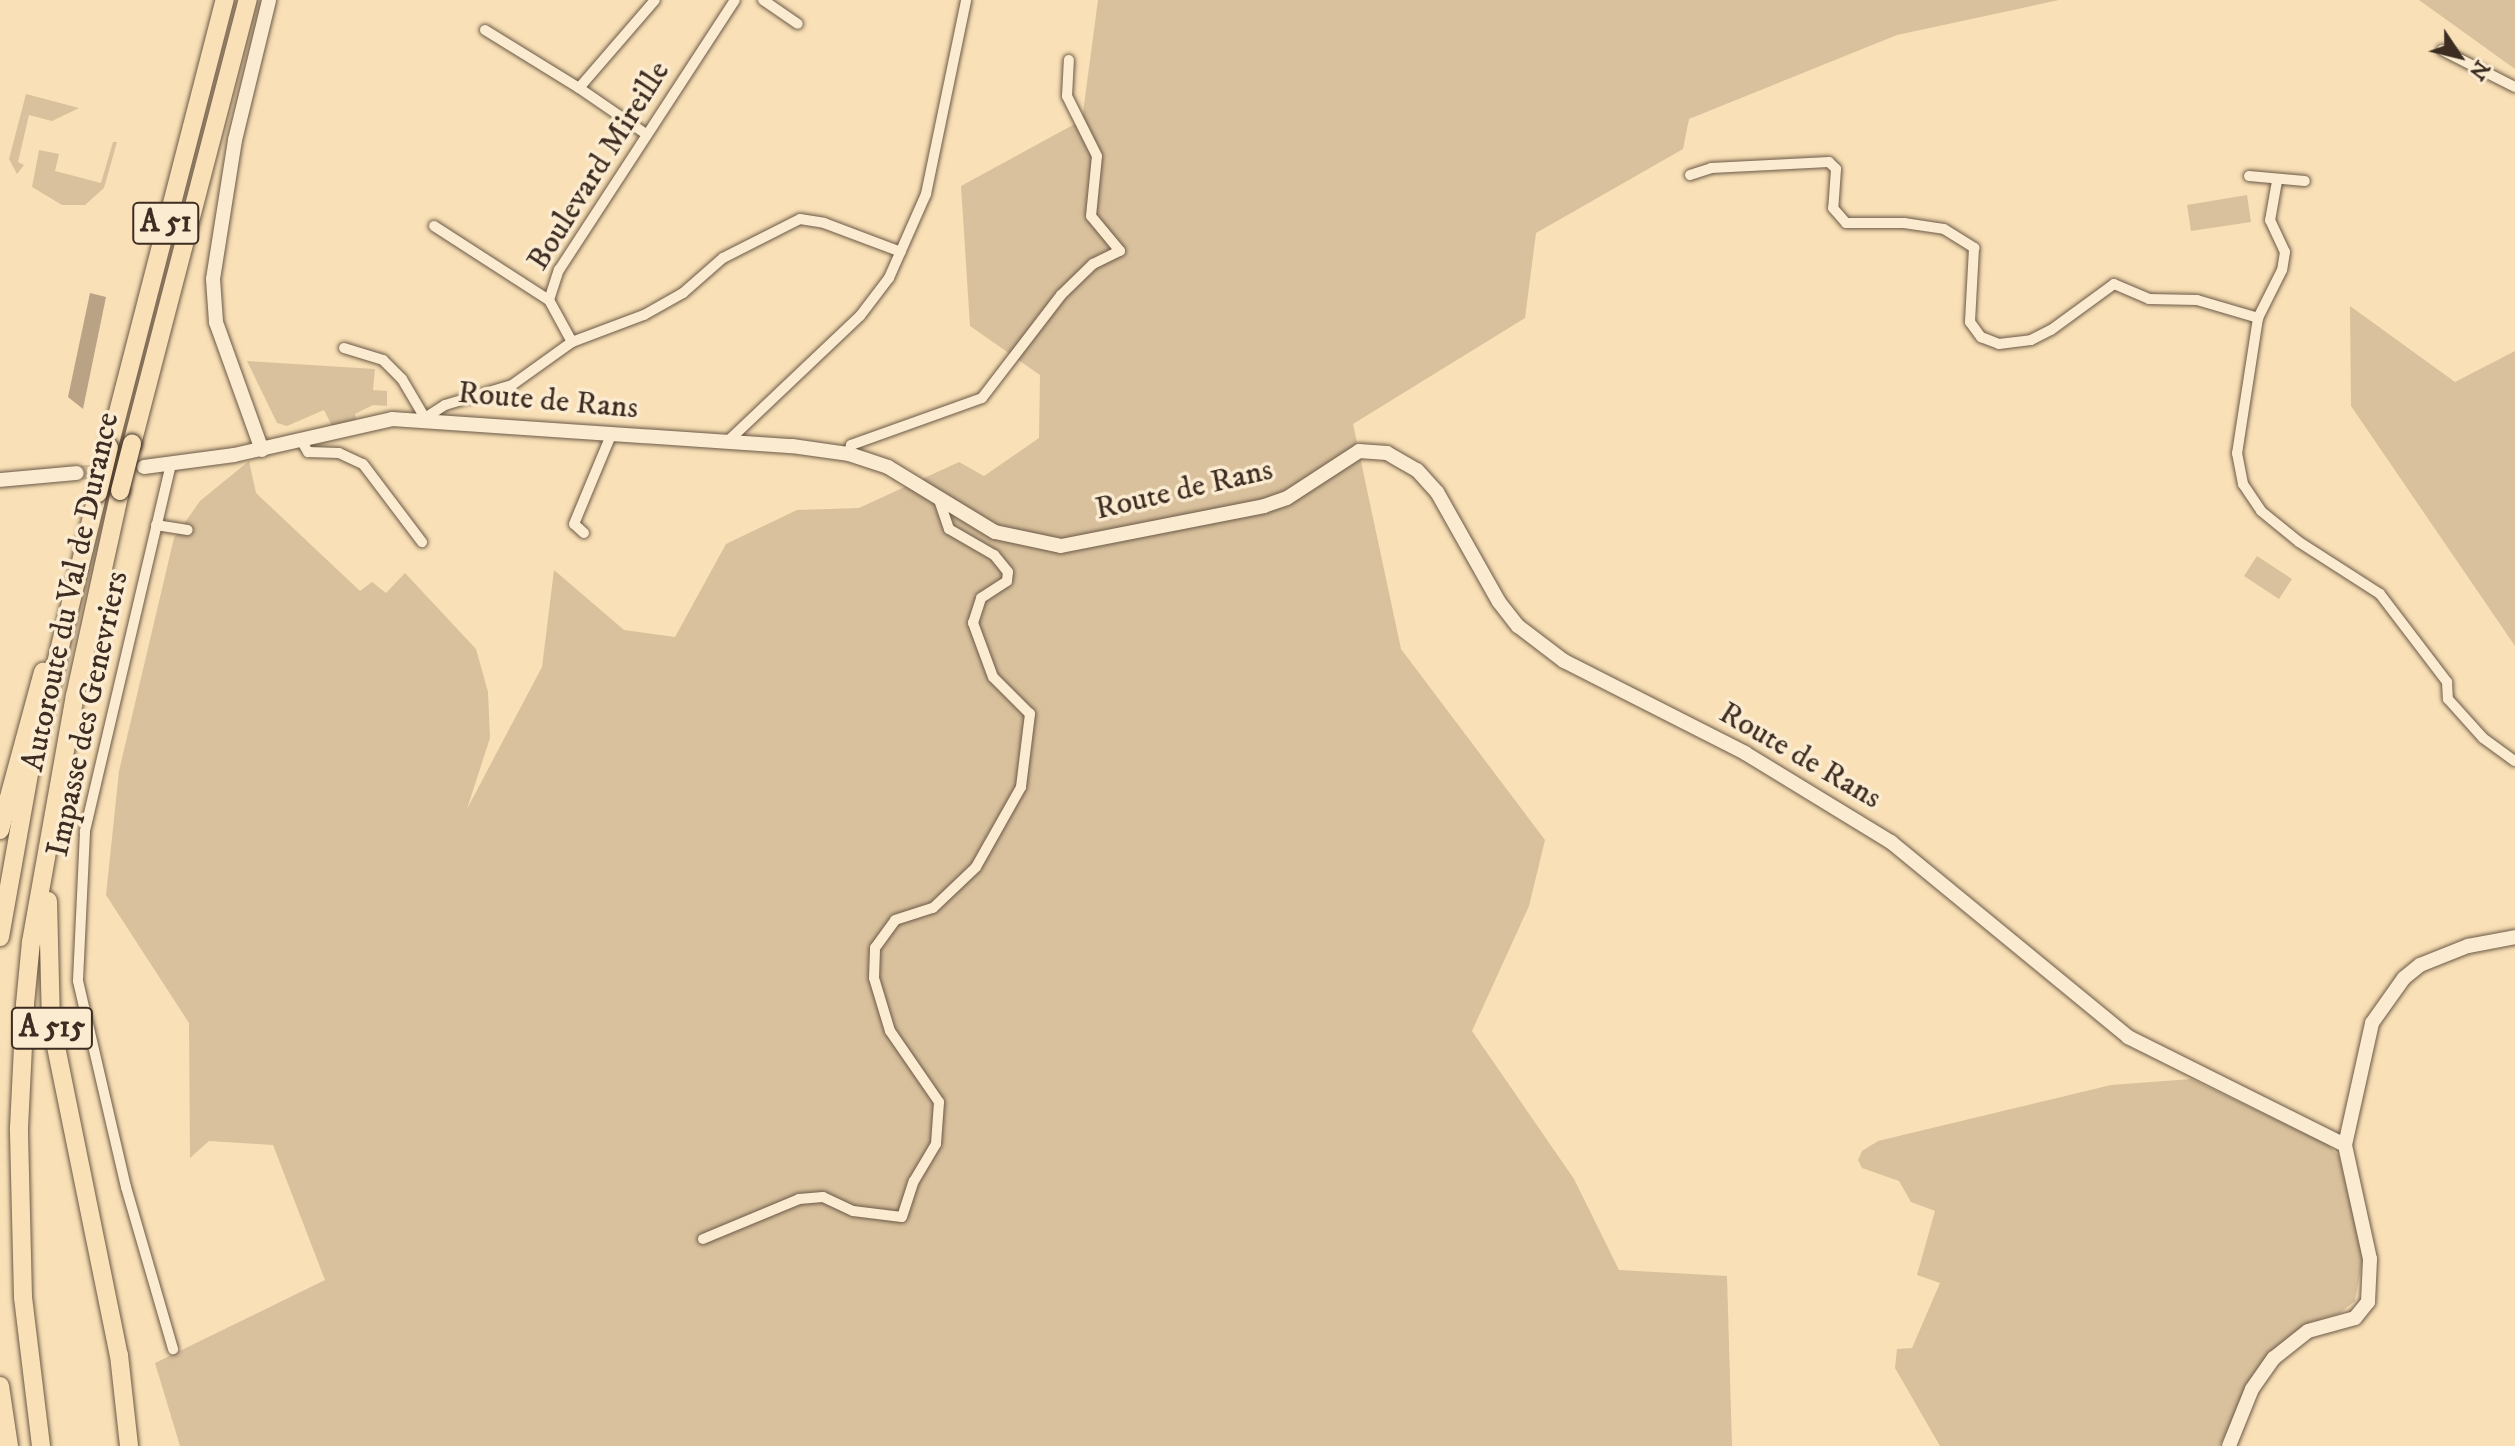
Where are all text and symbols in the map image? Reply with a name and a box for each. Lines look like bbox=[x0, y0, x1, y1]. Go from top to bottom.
north arrow bbox=[2419, 16, 2499, 96]
street label: Boulevard Mireille bbox=[519, 54, 679, 278]
text: N bbox=[2463, 55, 2495, 85]
road number: A 51 bbox=[132, 197, 200, 249]
street label: Route de Rans bbox=[456, 374, 640, 428]
street label: Autoroute du Val de Durance bbox=[14, 409, 128, 775]
street label: Route de Rans bbox=[1092, 451, 1276, 529]
street label: Impasse des Genevriers bbox=[39, 568, 137, 860]
street label: Route de Rans bbox=[1712, 694, 1888, 818]
road number: A 515 bbox=[10, 1002, 94, 1054]

